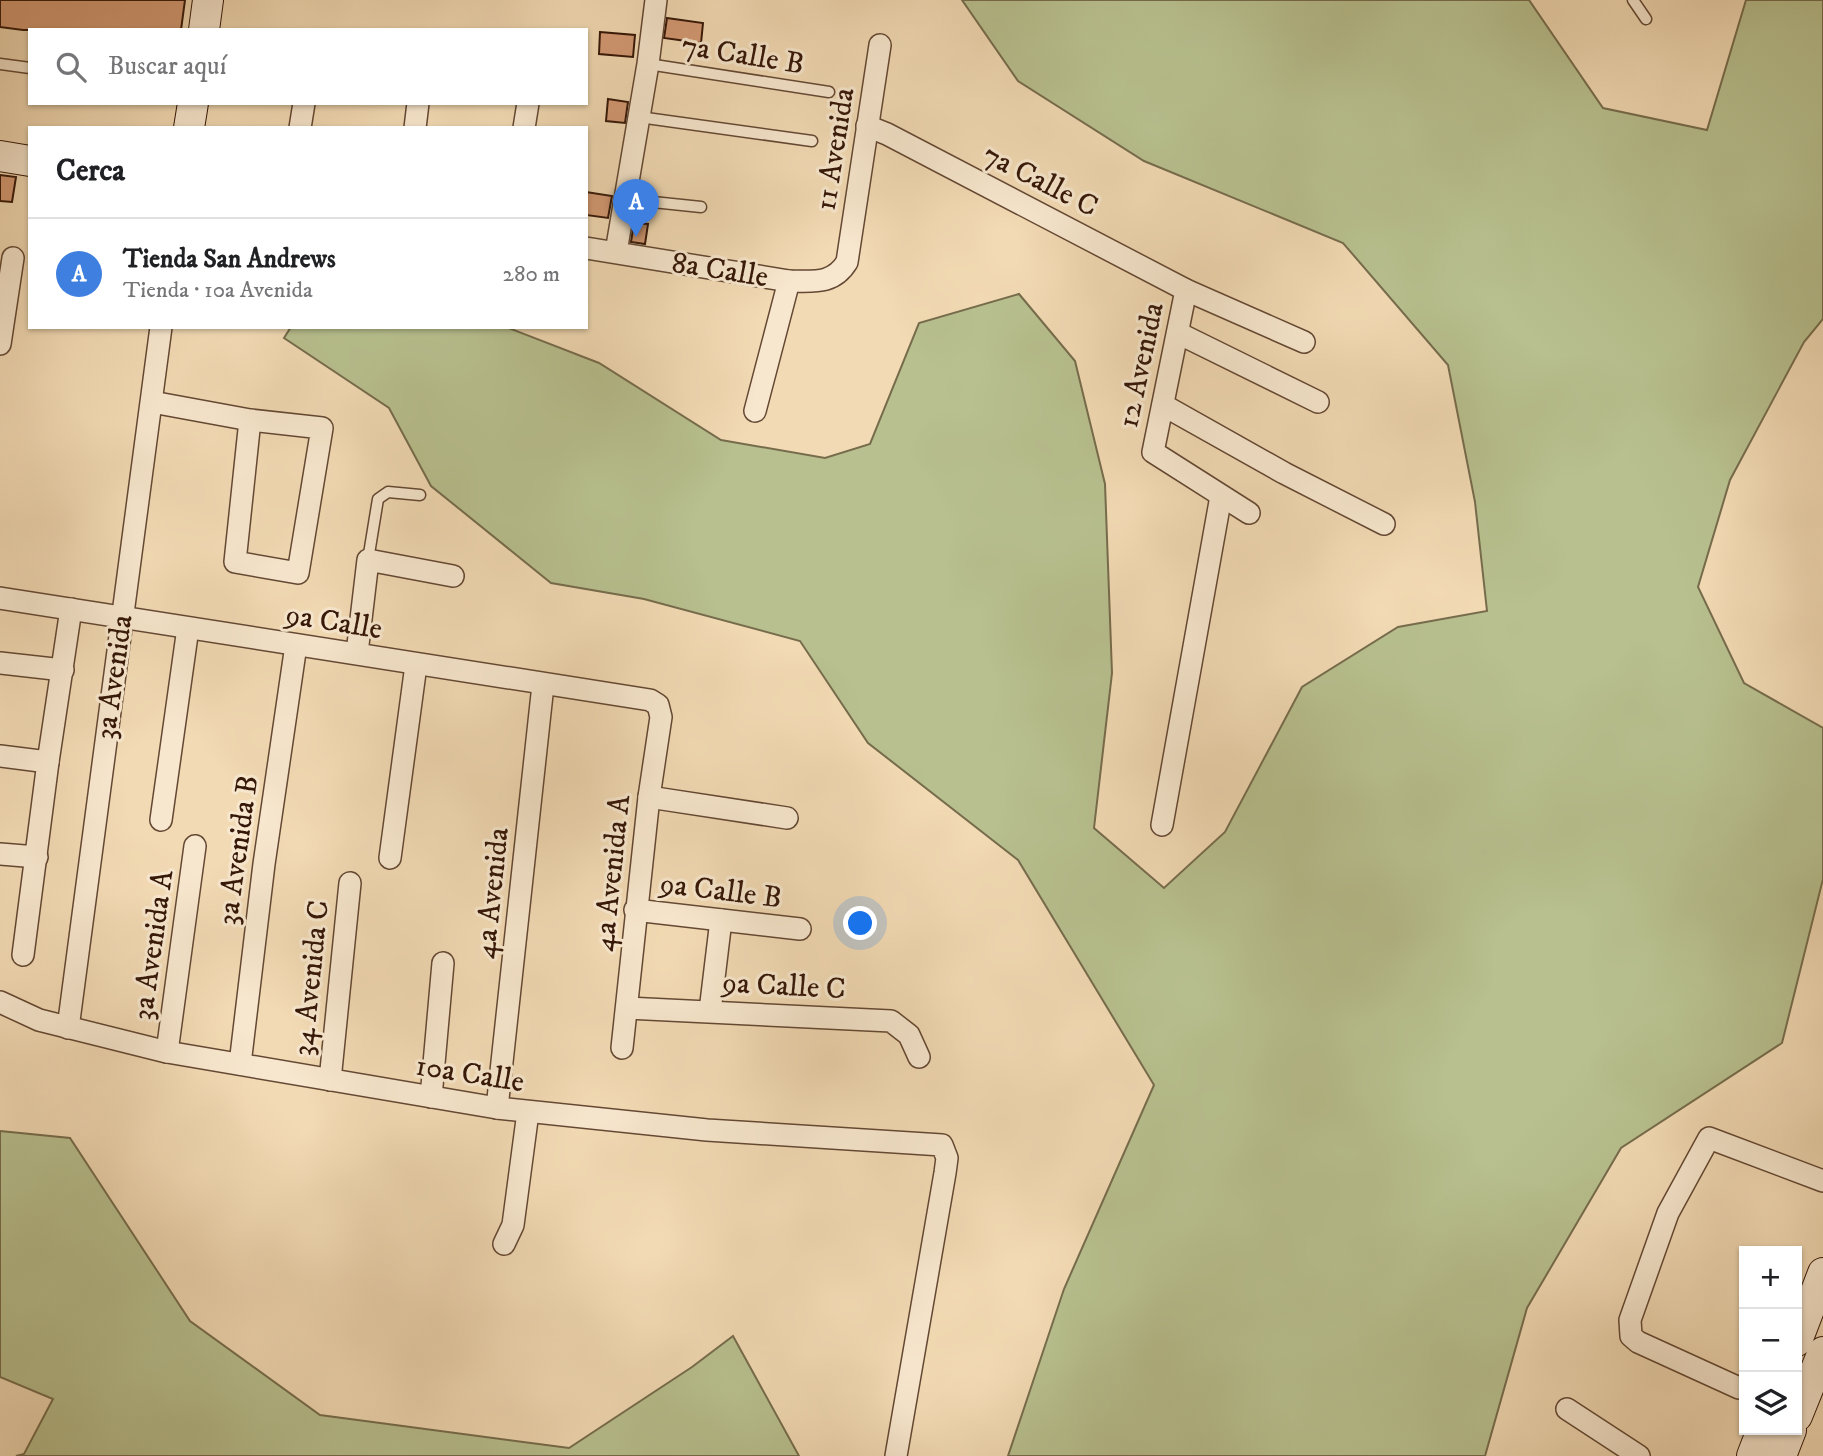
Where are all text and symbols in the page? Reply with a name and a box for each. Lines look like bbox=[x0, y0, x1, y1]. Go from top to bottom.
search box bbox=[28, 28, 588, 105]
street label: 7a Calle B bbox=[679, 28, 807, 83]
icon: search bbox=[52, 48, 90, 86]
text: Buscar aquí bbox=[108, 50, 226, 83]
street label: 11 Avenida bbox=[808, 85, 863, 213]
street label: 7a Calle C bbox=[976, 137, 1104, 226]
text: Cerca bbox=[56, 153, 125, 190]
pin: A bbox=[613, 179, 659, 237]
text: Tienda San Andrews bbox=[123, 243, 336, 276]
street label: 8a Calle bbox=[669, 245, 771, 296]
text: A bbox=[72, 260, 86, 289]
text: 280 m bbox=[503, 260, 560, 289]
text: Tienda · 10a Avenida bbox=[123, 276, 313, 305]
street label: 12 Avenida bbox=[1110, 299, 1173, 431]
street label: 9a Calle bbox=[281, 596, 385, 648]
street label: 3a Avenida bbox=[87, 612, 142, 742]
street label: 3a Avenida B bbox=[210, 773, 267, 928]
street label: 4a Avenida A bbox=[586, 792, 639, 953]
street label: 4a Avenida bbox=[467, 826, 518, 961]
street label: 9a Calle B bbox=[656, 865, 784, 917]
street label: 3a Avenida A bbox=[125, 867, 182, 1023]
street label: 34 Avenida C bbox=[285, 898, 338, 1058]
your location bbox=[843, 906, 877, 940]
street label: 9a Calle C bbox=[719, 965, 847, 1008]
street label: 10a Calle bbox=[413, 1048, 527, 1101]
map controls bbox=[1739, 1246, 1802, 1435]
button: + bbox=[1739, 1246, 1802, 1309]
button: − bbox=[1739, 1309, 1802, 1372]
button: layers bbox=[1739, 1372, 1802, 1435]

